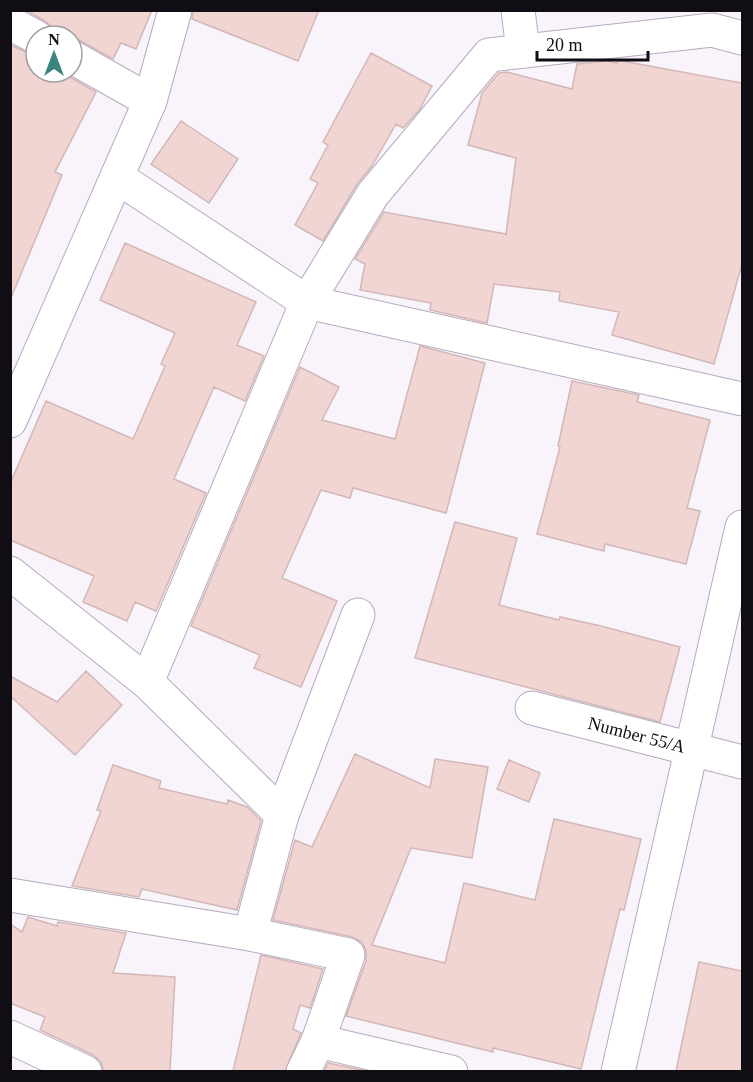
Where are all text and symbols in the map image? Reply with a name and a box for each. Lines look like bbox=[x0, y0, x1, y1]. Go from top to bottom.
north arrow bbox=[24, 24, 84, 84]
scale bar bbox=[537, 24, 648, 62]
text: N bbox=[48, 31, 60, 48]
text: 20 m bbox=[546, 35, 583, 55]
street label: Number 55/A bbox=[586, 713, 687, 757]

